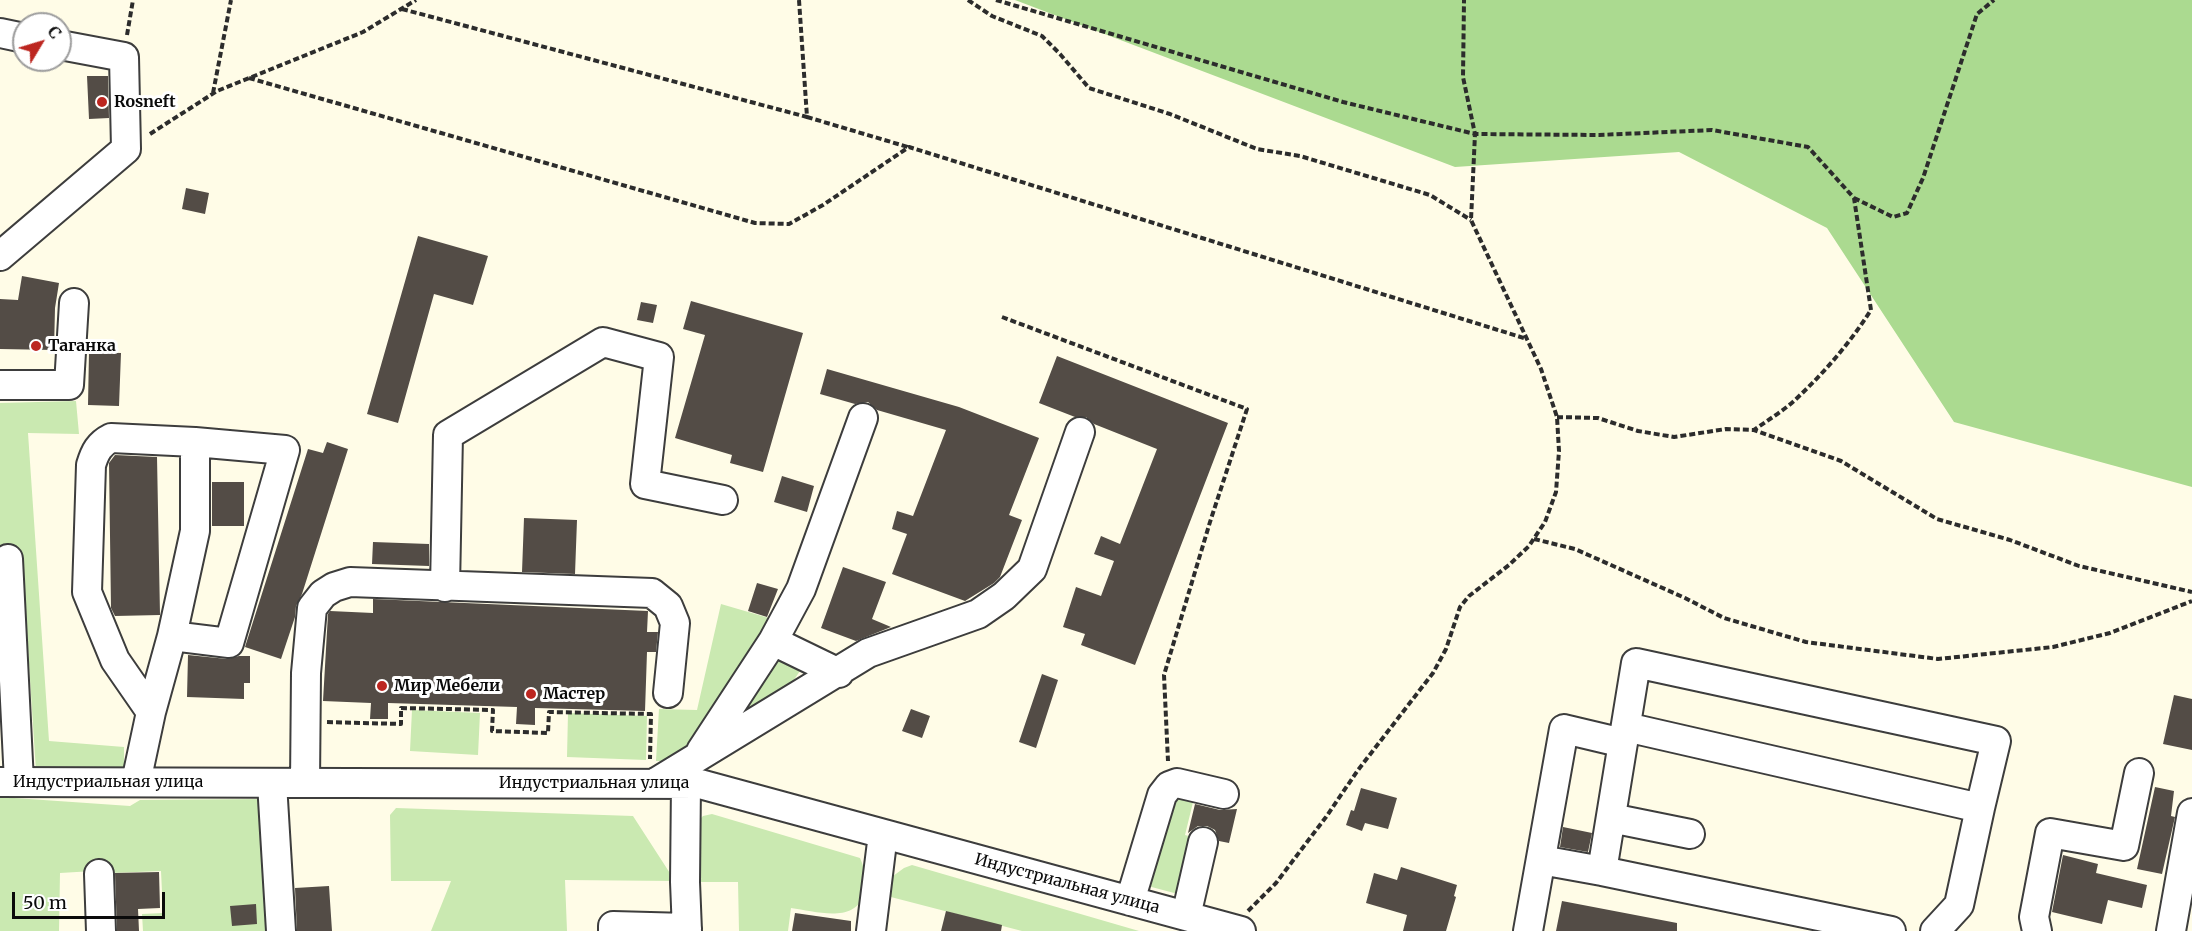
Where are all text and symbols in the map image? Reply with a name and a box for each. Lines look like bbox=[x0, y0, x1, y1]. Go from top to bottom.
north arrow bbox=[12, 12, 72, 72]
text: С bbox=[43, 22, 66, 42]
place label: Rosneft bbox=[114, 92, 176, 112]
marker: Rosneft bbox=[95, 95, 109, 109]
place label: Таганка bbox=[48, 336, 116, 356]
marker: Таганка bbox=[29, 339, 43, 353]
place label: Мир Мебели bbox=[394, 676, 500, 696]
marker: Мир Мебели bbox=[375, 679, 389, 693]
place label: Мастер bbox=[543, 684, 605, 704]
marker: Мастер bbox=[524, 687, 538, 701]
street label: Индустриальная улица bbox=[13, 772, 203, 792]
street label: Индустриальная улица bbox=[499, 773, 689, 793]
street label: Индустриальная улица bbox=[972, 850, 1162, 918]
scale bar bbox=[15, 880, 168, 918]
text: 50 m bbox=[23, 891, 67, 914]

